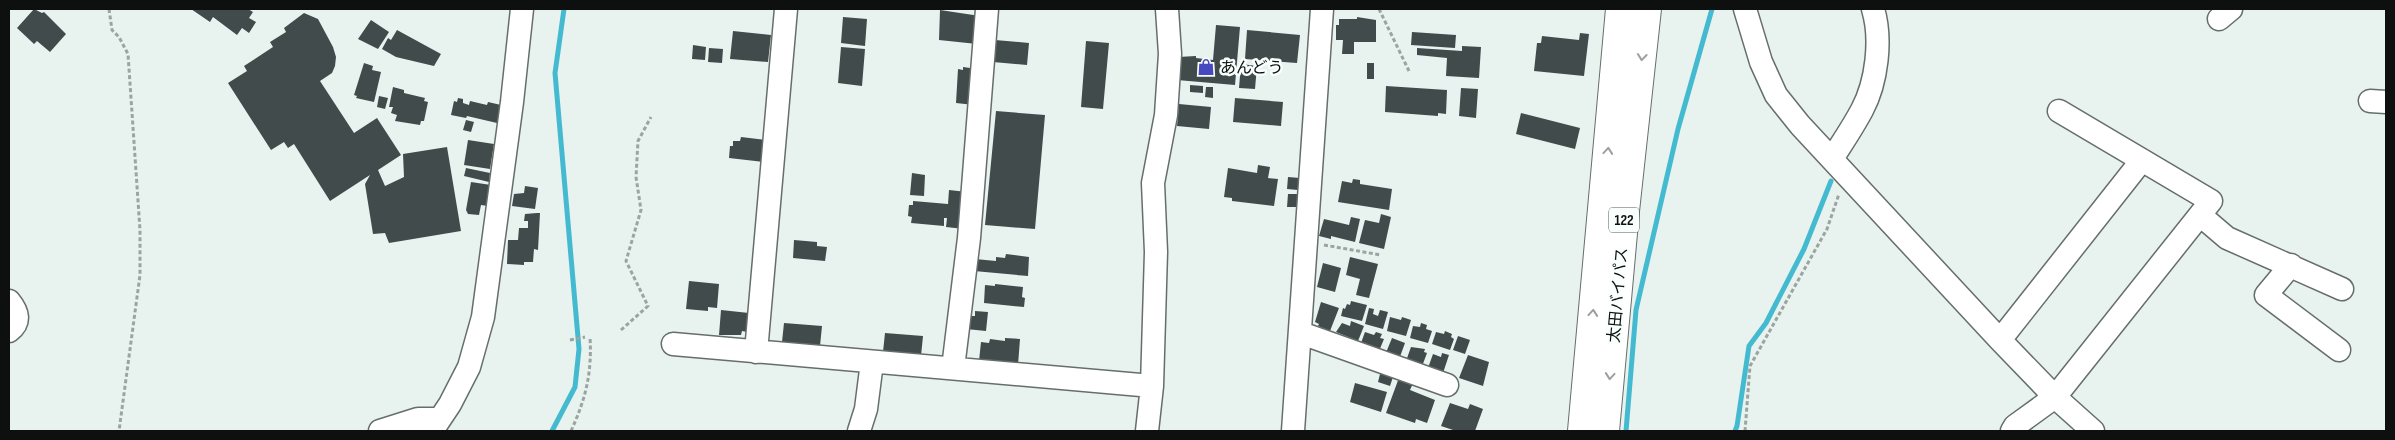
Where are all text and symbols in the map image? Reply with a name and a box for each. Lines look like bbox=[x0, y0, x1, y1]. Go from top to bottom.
one-way arrow bbox=[1636, 54, 1647, 62]
shop icon: あんどう bbox=[1196, 57, 1216, 77]
place label: あんどう bbox=[1220, 59, 1284, 78]
one-way arrow bbox=[1602, 147, 1613, 155]
road number: 122 bbox=[1609, 208, 1639, 232]
street label: 太田バイパス bbox=[1605, 247, 1632, 344]
one-way arrow bbox=[1587, 309, 1598, 317]
one-way arrow bbox=[1605, 372, 1616, 380]

